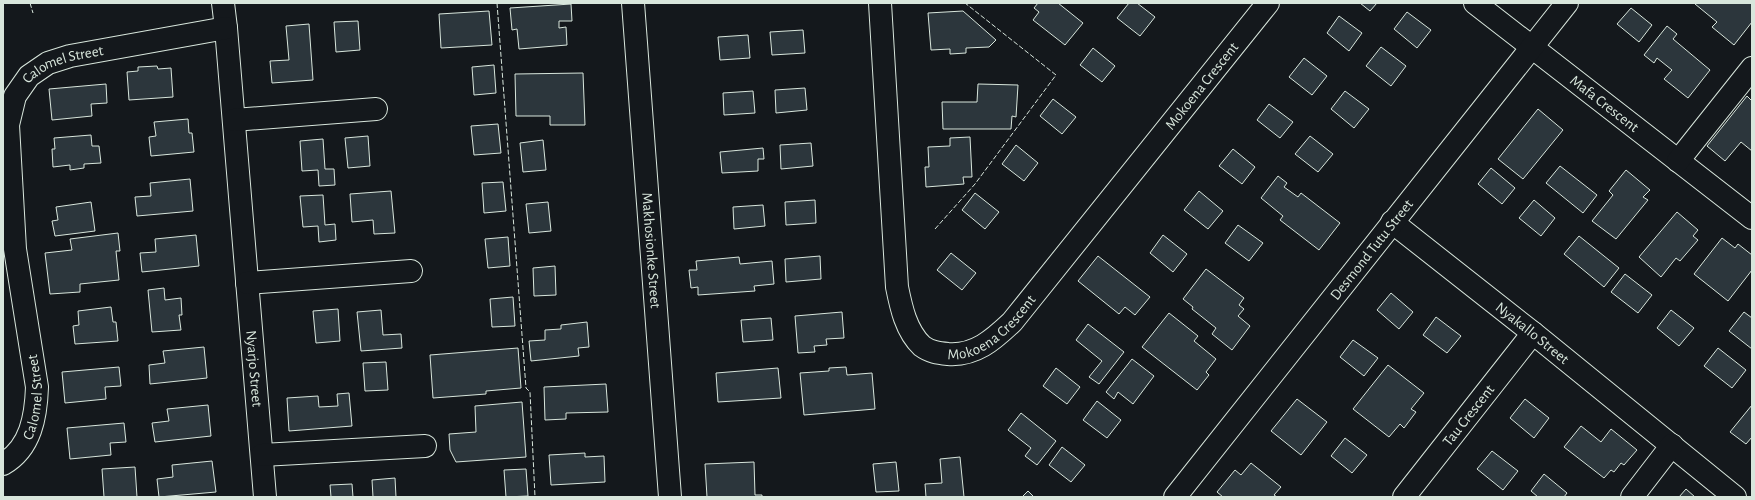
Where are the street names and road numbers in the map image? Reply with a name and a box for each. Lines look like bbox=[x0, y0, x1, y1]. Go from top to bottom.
street label: Mokoena Crescent bbox=[1162, 39, 1241, 132]
street label: Calomel Street bbox=[19, 43, 105, 86]
street label: Mafa Crescent bbox=[1567, 72, 1642, 135]
street label: Makhosionke Street bbox=[640, 192, 663, 309]
street label: Desmond Tutu Street bbox=[1327, 196, 1416, 303]
street label: Mokoena Crescent bbox=[947, 292, 1038, 362]
street label: Nyakallo Street bbox=[1493, 299, 1572, 367]
street label: Nyarjo Street bbox=[244, 330, 265, 408]
street label: Calomel Street bbox=[20, 353, 45, 442]
street label: Tau Crescent bbox=[1440, 382, 1497, 449]

